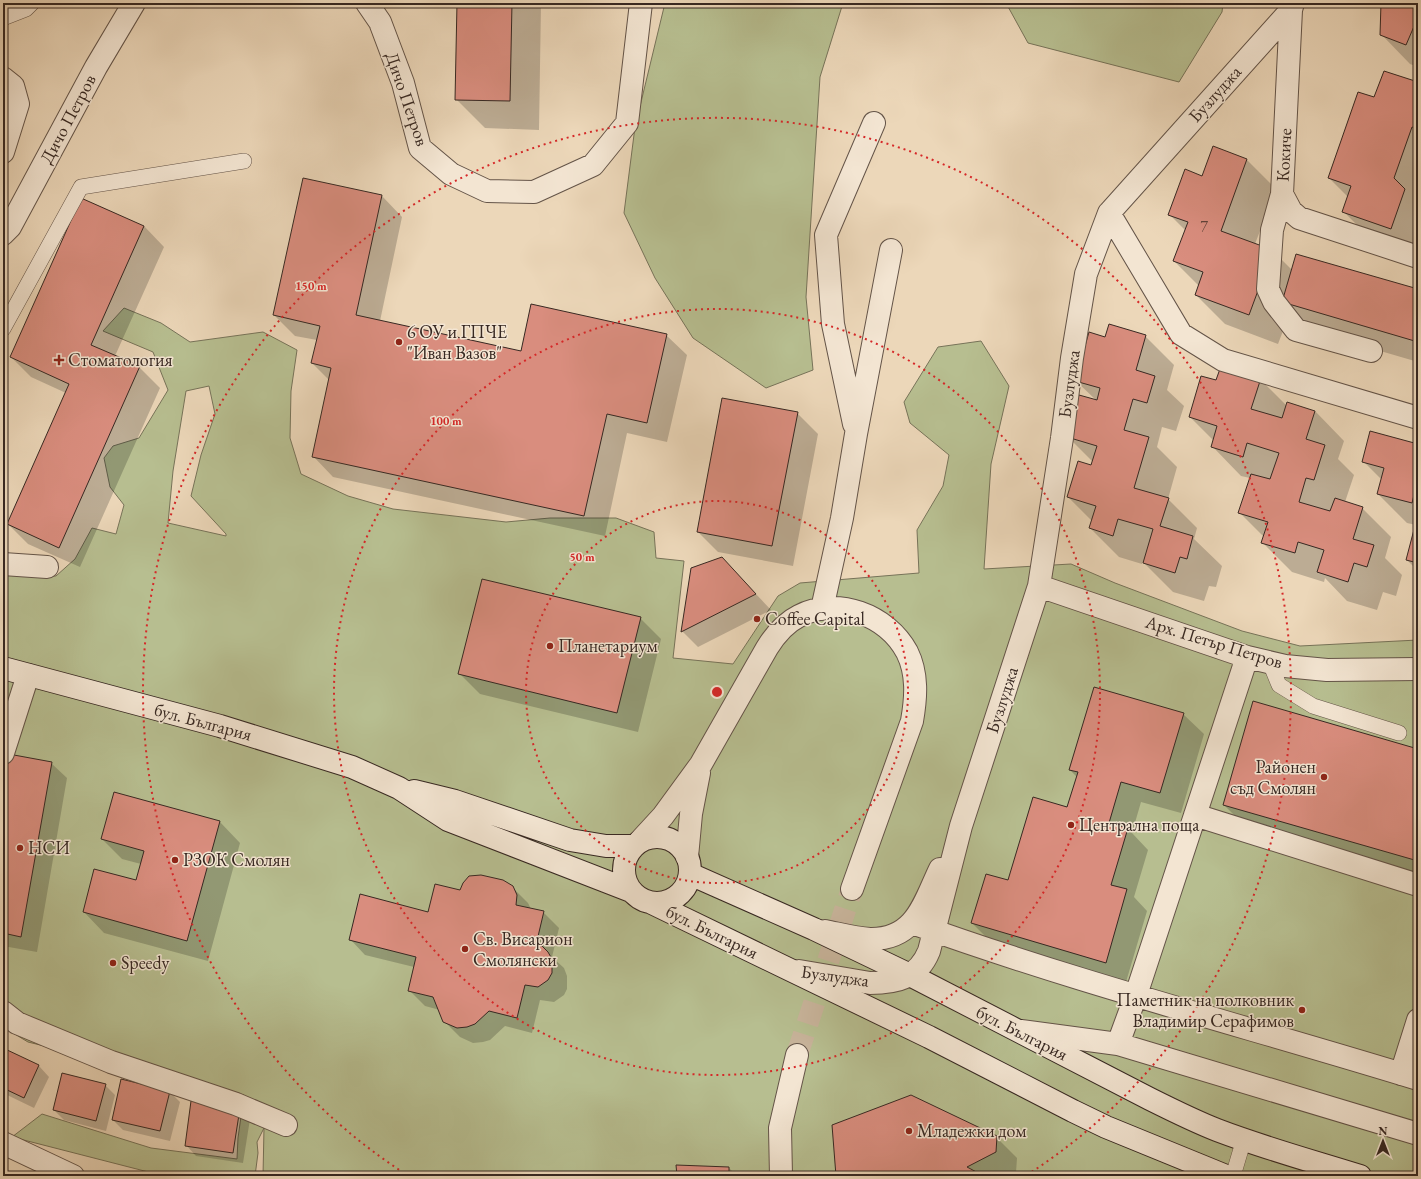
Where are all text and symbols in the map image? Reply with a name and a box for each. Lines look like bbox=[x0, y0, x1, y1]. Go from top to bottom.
street label: Дичо Петров bbox=[381, 49, 434, 149]
street label: Бузлуджа bbox=[1183, 60, 1247, 127]
street label: Дичо Петров bbox=[34, 70, 101, 167]
street label: Кокиче bbox=[1271, 128, 1296, 182]
house number: 7 bbox=[1200, 216, 1208, 237]
text: 150 m bbox=[295, 278, 327, 294]
place label: 6 ОУ и ГПЧЕ "Иван Вазов" bbox=[407, 320, 507, 364]
marker: 6 ОУ и ГПЧЕ "Иван Вазов" bbox=[394, 337, 404, 347]
place label: Стоматология bbox=[68, 348, 173, 371]
street label: Бузлуджа bbox=[1052, 348, 1085, 420]
marker: Стоматология bbox=[53, 354, 65, 366]
text: 100 m bbox=[430, 413, 462, 429]
text: 50 m bbox=[569, 549, 595, 565]
place label: Coffee Capital bbox=[765, 607, 865, 630]
street label: Арх. Петър Петров bbox=[1142, 609, 1286, 673]
marker: Coffee Capital bbox=[752, 614, 762, 624]
place label: Планетариум bbox=[558, 634, 658, 657]
marker: Планетариум bbox=[545, 641, 555, 651]
street label: Бузлуджа bbox=[980, 663, 1023, 736]
centre of rings bbox=[710, 685, 724, 699]
street label: бул. България bbox=[152, 697, 254, 746]
place label: Районен съд Смолян bbox=[1230, 755, 1316, 799]
marker: Районен съд Смолян bbox=[1319, 772, 1329, 782]
place label: Централна поща bbox=[1079, 813, 1200, 836]
marker: Централна поща bbox=[1066, 820, 1076, 830]
place label: НСИ bbox=[28, 836, 70, 859]
marker: НСИ bbox=[15, 843, 25, 853]
place label: РЗОК Смолян bbox=[183, 848, 290, 871]
marker: РЗОК Смолян bbox=[170, 855, 180, 865]
street label: бул. България bbox=[662, 899, 762, 964]
place label: Св. Висарион Смолянски bbox=[473, 927, 573, 971]
marker: Св. Висарион Смолянски bbox=[460, 944, 470, 954]
place label: Speedy bbox=[121, 951, 169, 974]
marker: Speedy bbox=[108, 958, 118, 968]
street label: Бузлуджа bbox=[799, 959, 871, 992]
place label: Паметник на полковник Владимир Серафимов bbox=[1117, 988, 1294, 1032]
street label: бул. България bbox=[973, 1000, 1072, 1065]
marker: Паметник на полковник Владимир Серафимов bbox=[1297, 1005, 1307, 1015]
place label: Младежки дом bbox=[917, 1119, 1027, 1142]
north arrow bbox=[1363, 1121, 1403, 1161]
text: N bbox=[1379, 1124, 1388, 1138]
marker: Младежки дом bbox=[904, 1126, 914, 1136]

